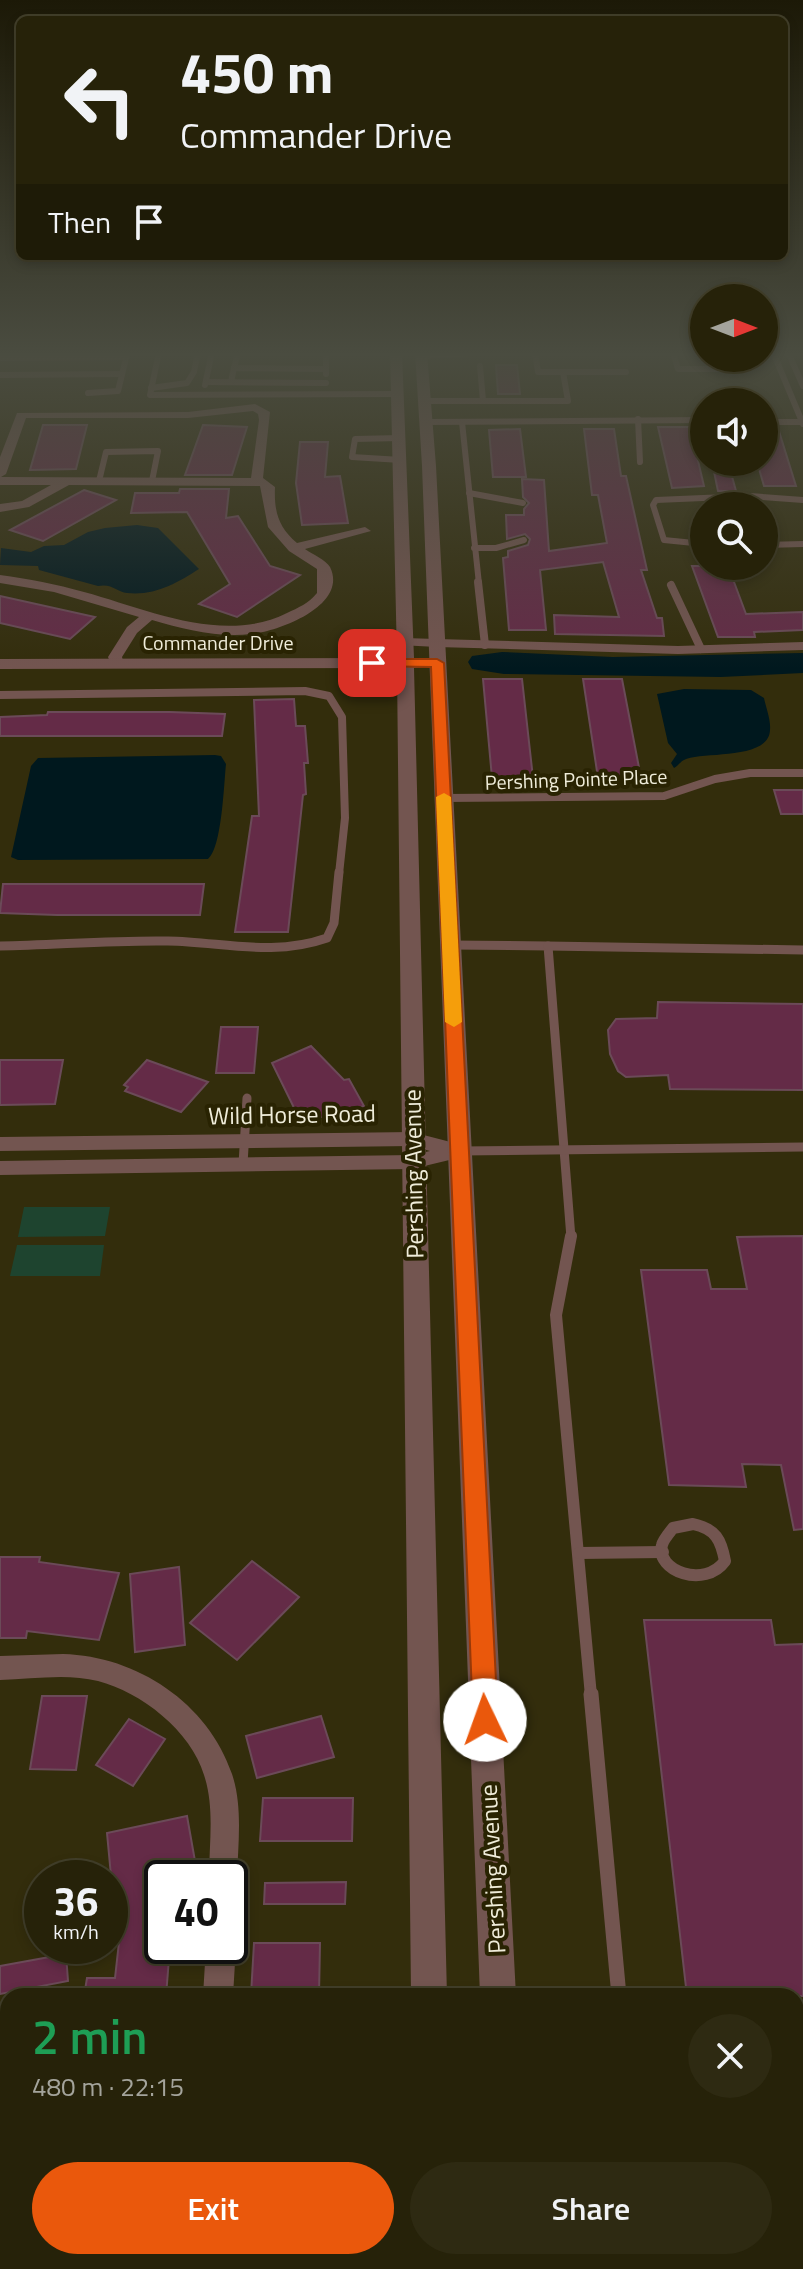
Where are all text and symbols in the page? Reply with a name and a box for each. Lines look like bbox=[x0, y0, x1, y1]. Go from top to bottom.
text: 450 m bbox=[180, 30, 333, 115]
icon: left bbox=[48, 48, 152, 152]
text: Commander Drive bbox=[180, 107, 452, 162]
text: Then bbox=[48, 199, 111, 245]
icon: arrive bbox=[127, 200, 171, 244]
north arrow bbox=[690, 284, 778, 372]
map controls bbox=[690, 284, 778, 580]
button: sound bbox=[690, 388, 778, 476]
button: search bbox=[690, 492, 778, 580]
street label: Commander Drive bbox=[142, 627, 294, 658]
pin bbox=[338, 629, 406, 697]
icon: arrive bbox=[350, 641, 394, 685]
street label: Pershing Pointe Place bbox=[484, 760, 668, 798]
street label: Pershing Avenue bbox=[394, 1089, 432, 1259]
street label: Wild Horse Road bbox=[208, 1095, 376, 1133]
position arrow bbox=[443, 1678, 527, 1762]
street label: Pershing Avenue bbox=[470, 1783, 514, 1955]
speed limit sign: 40 bbox=[144, 1860, 248, 1964]
text: 36 bbox=[54, 1871, 98, 1932]
text: km/h bbox=[53, 1916, 99, 1947]
text: 2 min bbox=[32, 2000, 147, 2073]
button: close bbox=[688, 2014, 772, 2098]
text: 480 m · 22:15 bbox=[32, 2067, 184, 2106]
button: Exit bbox=[32, 2162, 394, 2254]
button: Share bbox=[410, 2162, 772, 2254]

